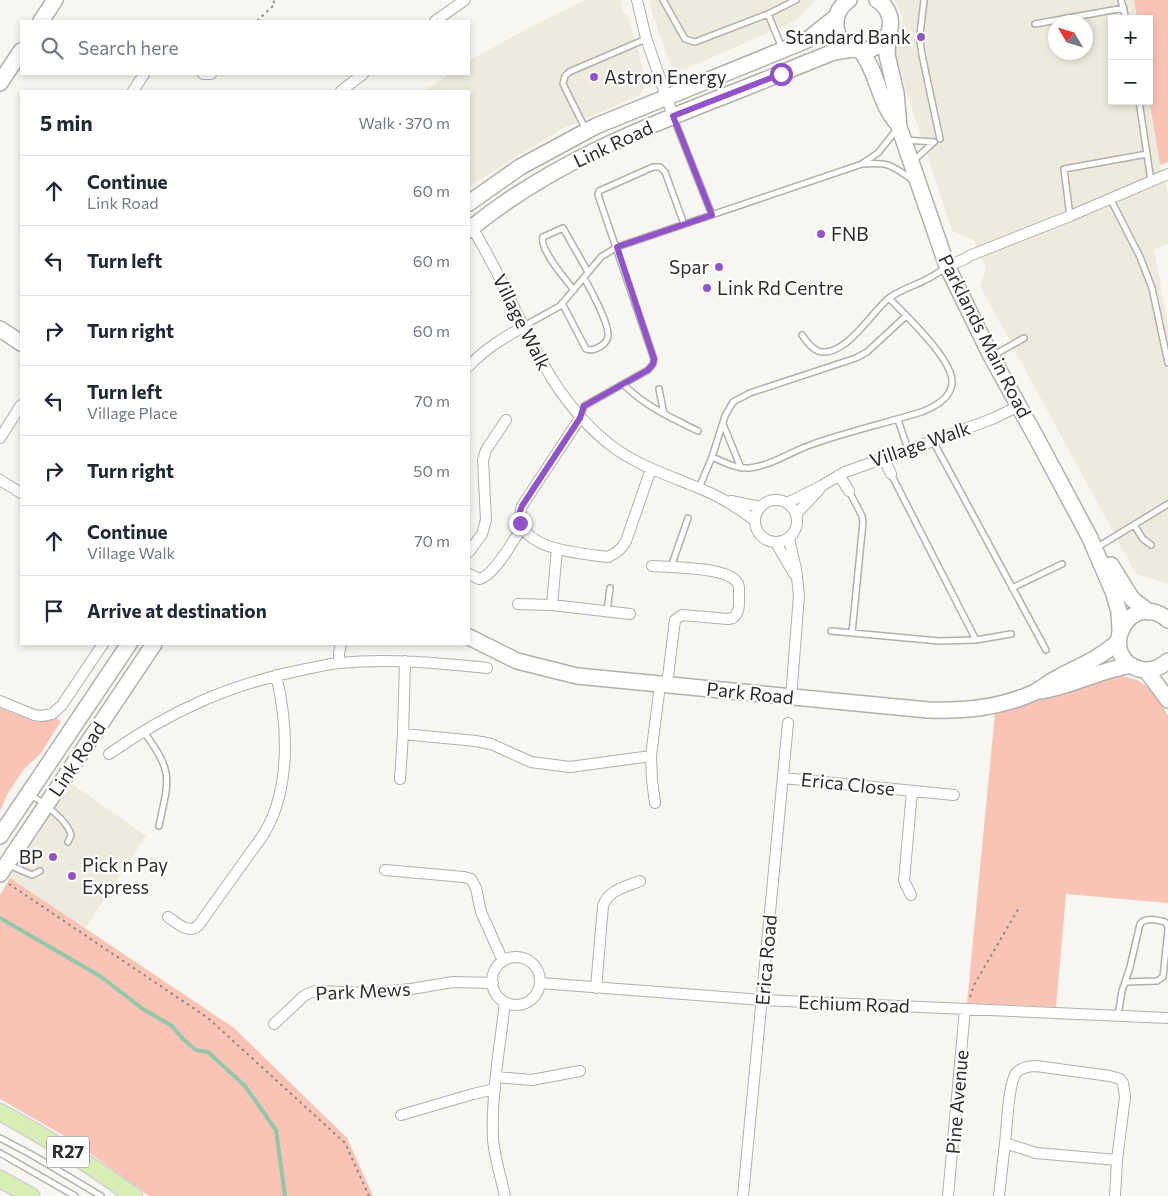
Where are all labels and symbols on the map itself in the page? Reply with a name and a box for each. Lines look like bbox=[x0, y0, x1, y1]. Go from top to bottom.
north arrow bbox=[1048, 15, 1093, 60]
place label: Standard Bank bbox=[785, 25, 911, 48]
marker: Standard Bank bbox=[915, 31, 927, 43]
route start bbox=[770, 63, 793, 86]
place label: Astron Energy bbox=[604, 65, 727, 88]
marker: Astron Energy bbox=[588, 71, 600, 83]
street label: Link Road bbox=[569, 115, 656, 172]
place label: FNB bbox=[831, 222, 869, 245]
marker: FNB bbox=[815, 228, 827, 240]
street label: Parklands Main Road bbox=[934, 250, 1037, 421]
place label: Spar bbox=[669, 255, 709, 278]
marker: Spar bbox=[713, 261, 725, 273]
street label: Village Walk bbox=[488, 270, 556, 374]
place label: Link Rd Centre bbox=[717, 276, 843, 299]
marker: Link Rd Centre bbox=[701, 282, 713, 294]
street label: Village Walk bbox=[867, 416, 973, 471]
route end bbox=[509, 512, 532, 535]
street label: Park Road bbox=[705, 676, 795, 709]
street label: Link Road bbox=[43, 717, 110, 800]
street label: Erica Close bbox=[800, 767, 896, 800]
place label: BP bbox=[19, 845, 43, 868]
marker: BP bbox=[47, 851, 59, 863]
place label: Pick n Pay Express bbox=[82, 853, 168, 898]
marker: Pick n Pay Express bbox=[66, 870, 78, 882]
street label: Erica Road bbox=[750, 914, 781, 1006]
street label: Park Mews bbox=[315, 977, 411, 1004]
street label: Echium Road bbox=[798, 990, 910, 1017]
street label: Pine Avenue bbox=[940, 1049, 973, 1155]
road number: R27 bbox=[47, 1136, 89, 1168]

